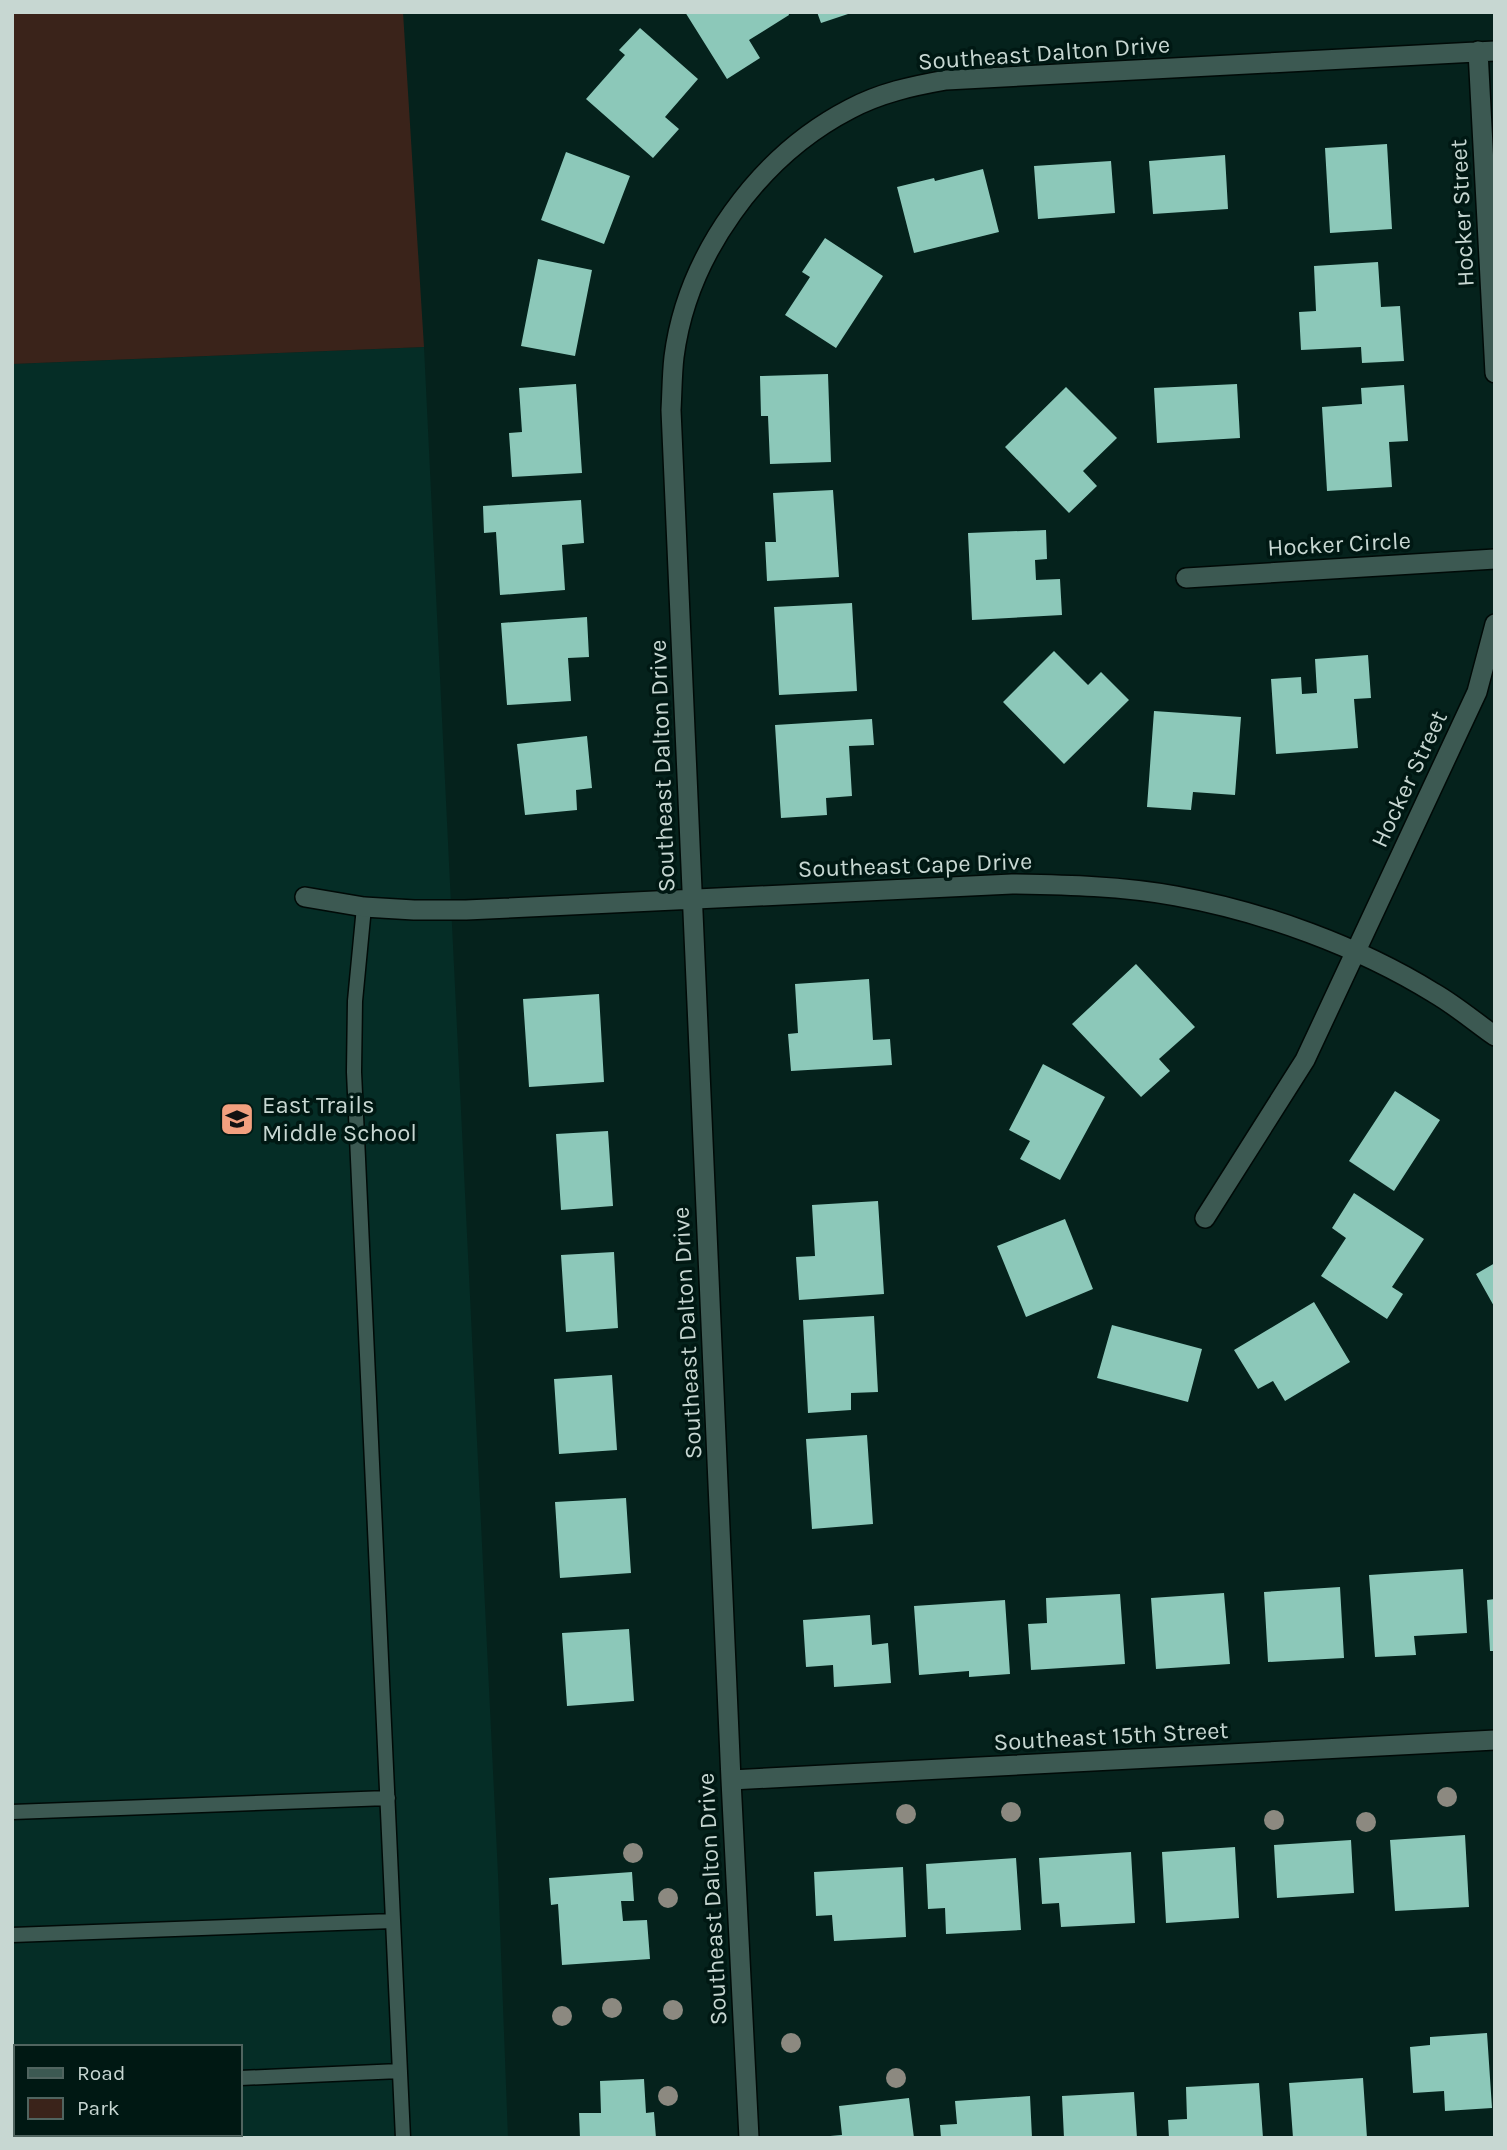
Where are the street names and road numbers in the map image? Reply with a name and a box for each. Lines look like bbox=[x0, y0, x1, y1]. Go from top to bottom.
street label: Southeast Dalton Drive bbox=[917, 30, 1171, 76]
street label: Hocker Street bbox=[1444, 139, 1480, 287]
street label: Hocker Circle bbox=[1266, 526, 1412, 562]
street label: Southeast Dalton Drive bbox=[644, 639, 680, 893]
street label: Hocker Street bbox=[1365, 706, 1453, 852]
street label: Southeast Cape Drive bbox=[797, 847, 1033, 883]
street label: Southeast Dalton Drive bbox=[666, 1206, 708, 1460]
street label: Southeast 15th Street bbox=[993, 1716, 1229, 1756]
street label: Southeast Dalton Drive bbox=[691, 1772, 733, 2026]

